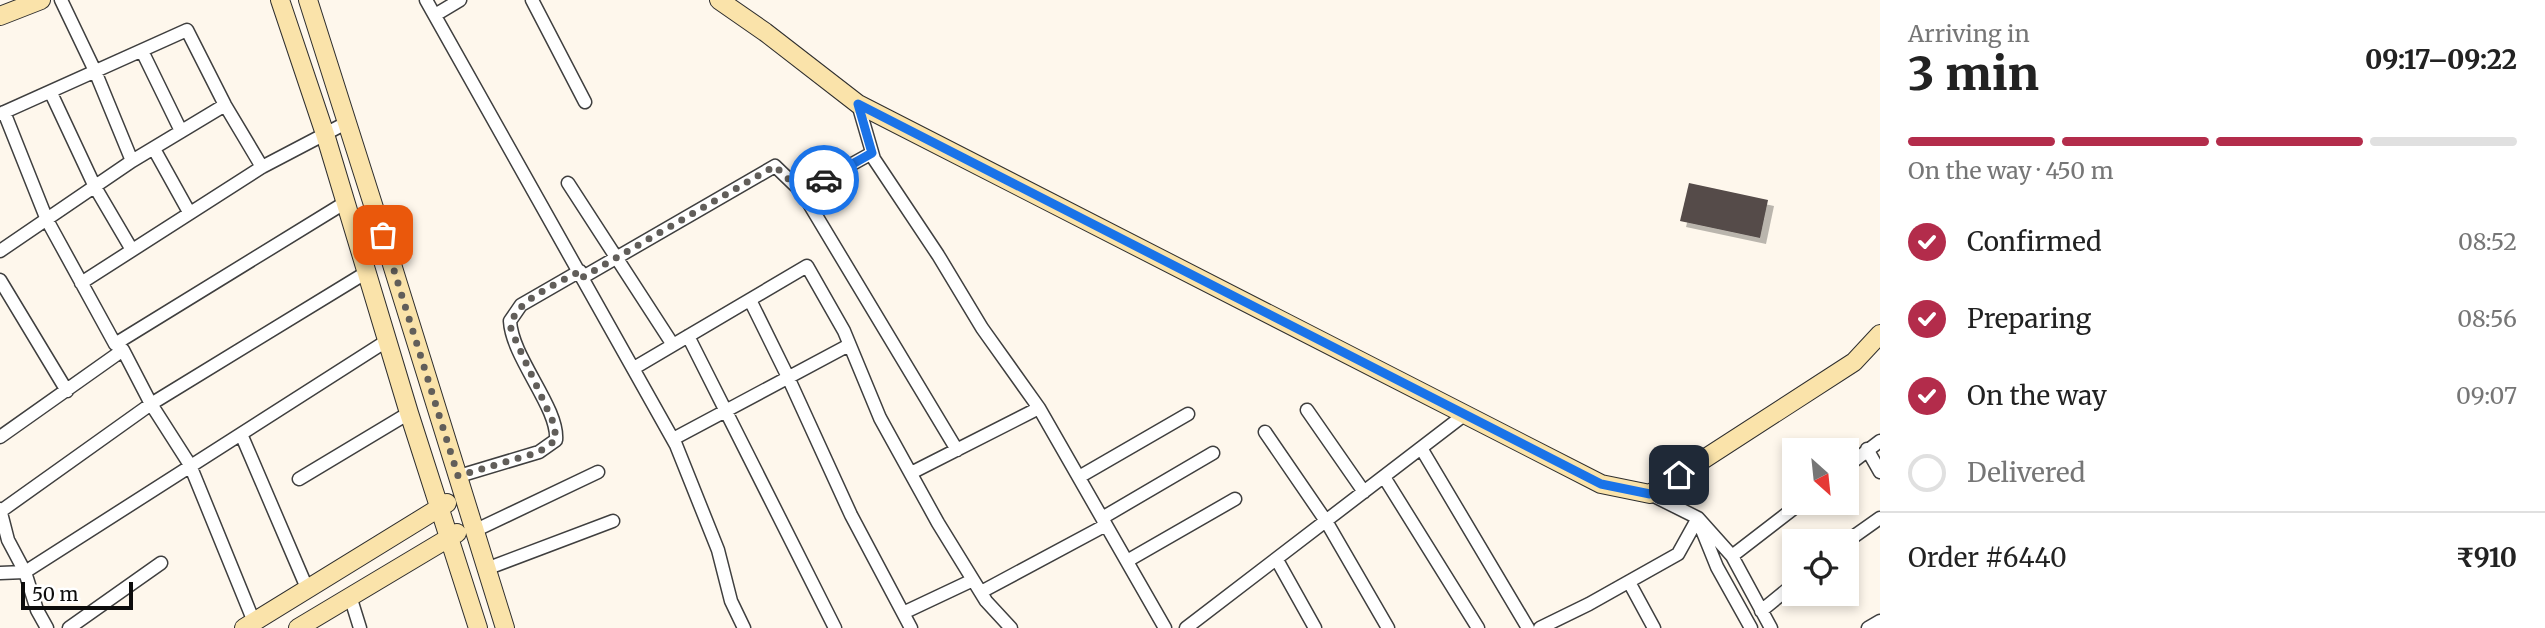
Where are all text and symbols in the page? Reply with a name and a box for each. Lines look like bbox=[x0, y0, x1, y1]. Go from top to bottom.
text: Arriving in bbox=[1908, 19, 2030, 48]
text: 09:17–09:22 bbox=[2365, 43, 2517, 76]
text: 3 min bbox=[1908, 45, 2039, 103]
courier bbox=[789, 145, 859, 215]
text: On the way · 450 m bbox=[1908, 156, 2114, 185]
icon: car bbox=[805, 161, 843, 199]
pin bbox=[353, 205, 413, 265]
icon: bag bbox=[364, 216, 402, 254]
icon: check bbox=[1908, 223, 1946, 261]
text: Confirmed bbox=[1967, 225, 2102, 258]
text: 08:52 bbox=[2458, 227, 2517, 256]
icon: check bbox=[1908, 300, 1946, 338]
text: Preparing bbox=[1967, 302, 2091, 335]
text: 08:56 bbox=[2457, 304, 2517, 333]
icon: check bbox=[1908, 377, 1946, 415]
text: On the way bbox=[1967, 379, 2107, 412]
text: 09:07 bbox=[2456, 381, 2517, 410]
north arrow bbox=[1782, 438, 1858, 514]
map controls bbox=[1782, 438, 1859, 606]
pin bbox=[1649, 445, 1709, 505]
icon: home bbox=[1660, 456, 1698, 494]
text: Delivered bbox=[1967, 456, 2086, 489]
button: locate bbox=[1782, 529, 1859, 606]
text: Order #6440 bbox=[1908, 541, 2067, 574]
text: ₹910 bbox=[2456, 541, 2517, 574]
scale bar bbox=[21, 579, 133, 611]
text: 50 m bbox=[32, 582, 78, 606]

